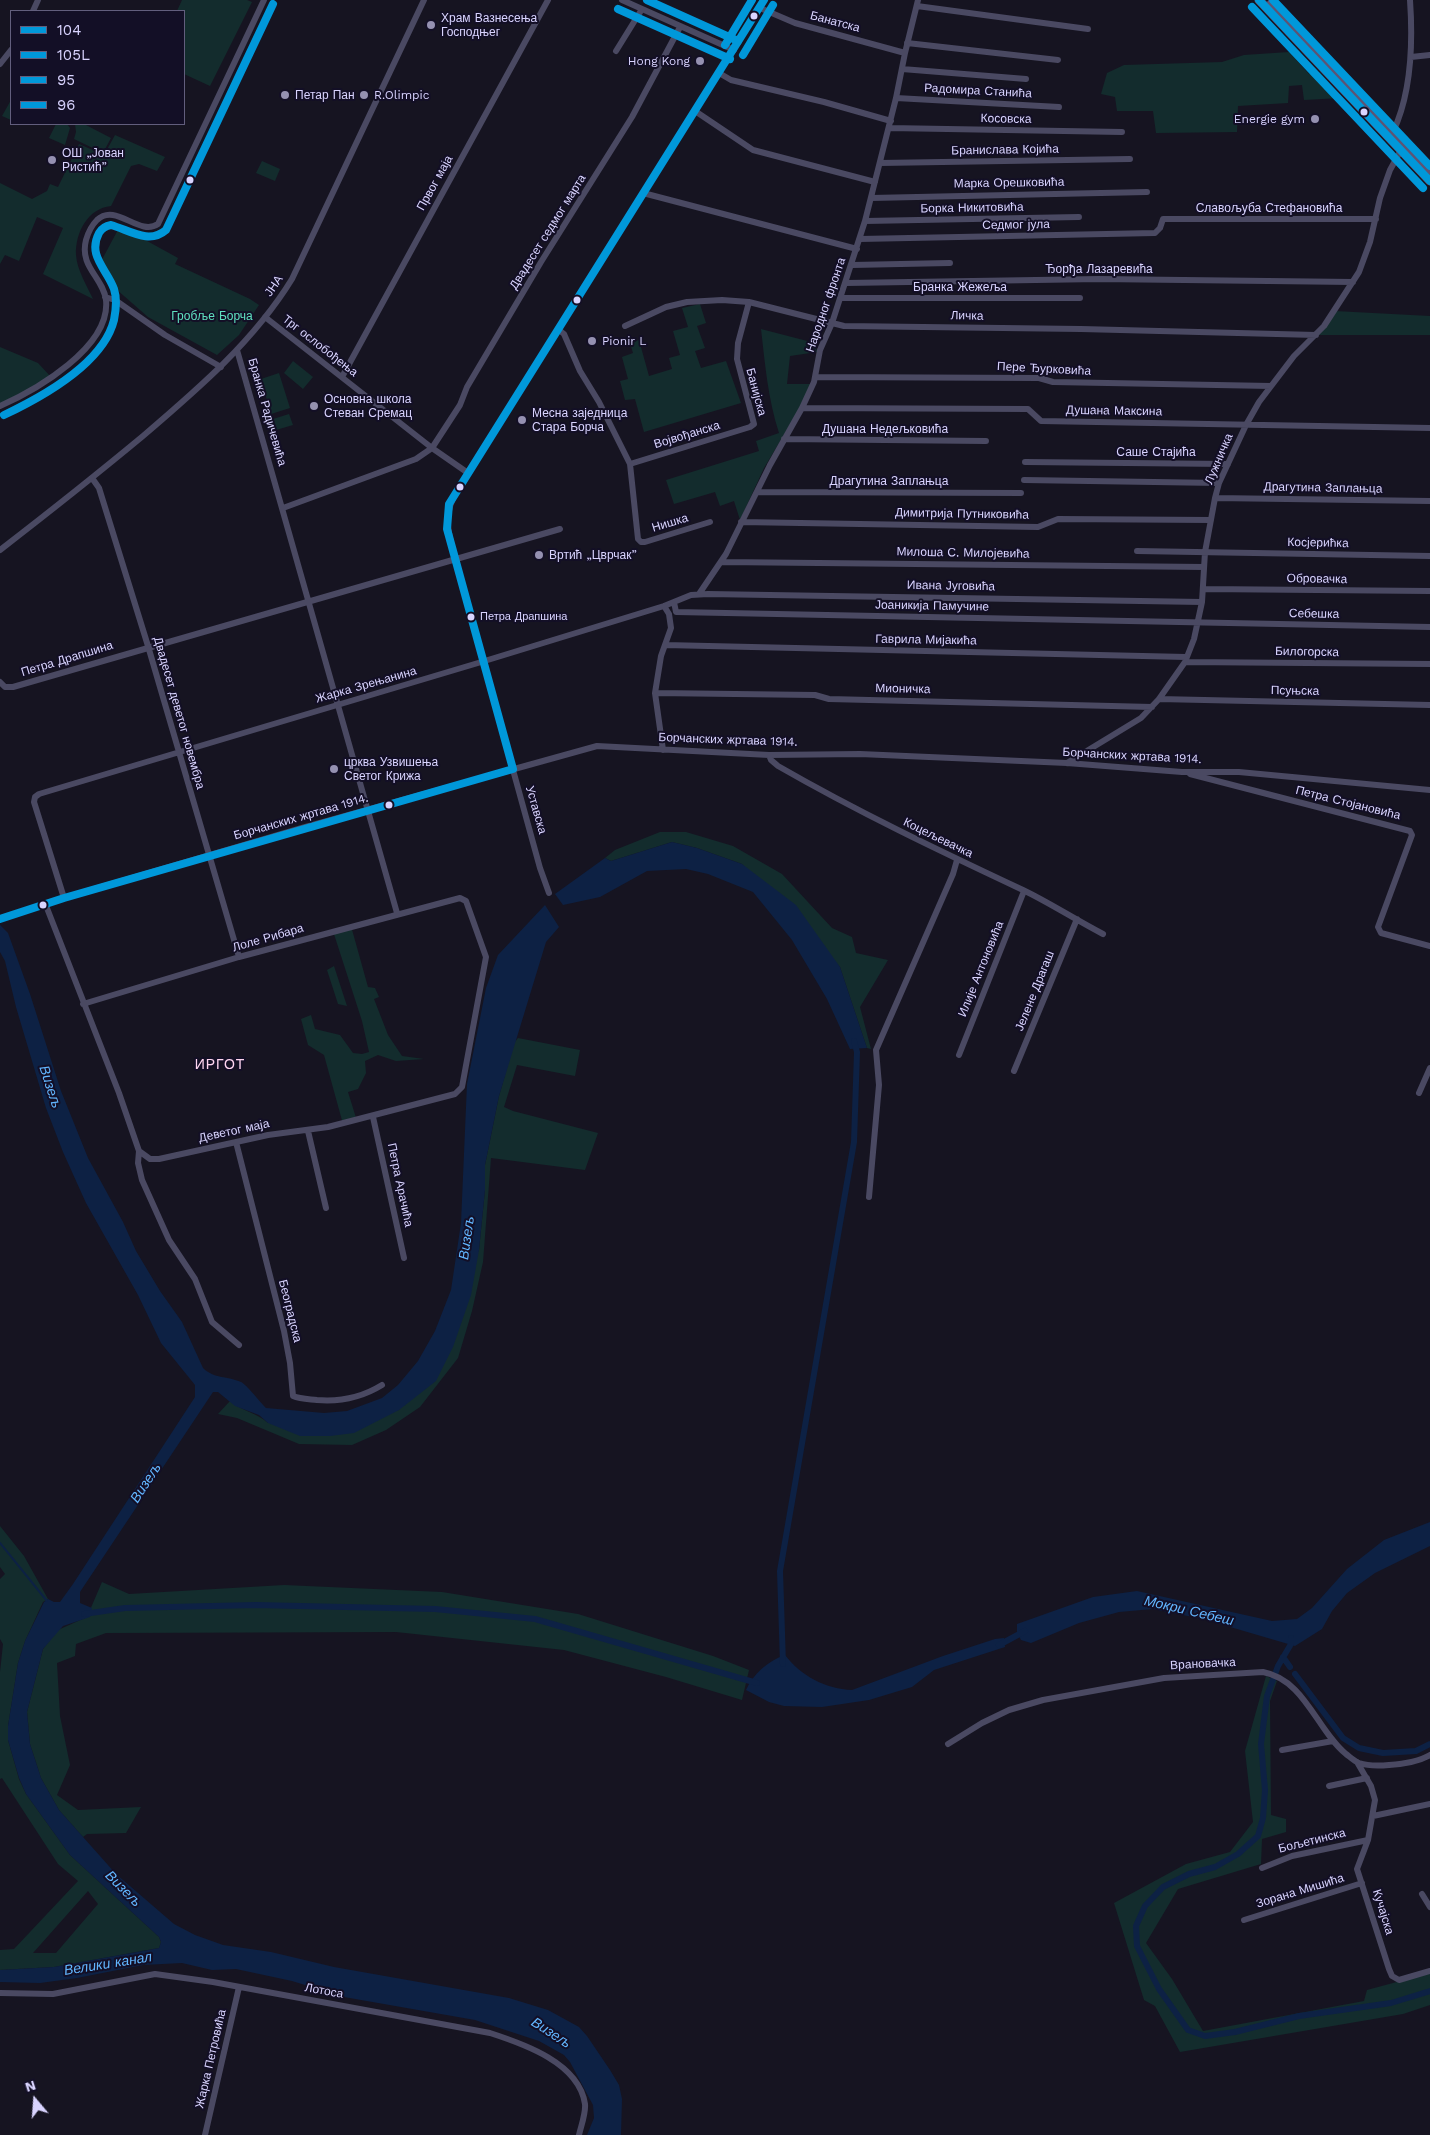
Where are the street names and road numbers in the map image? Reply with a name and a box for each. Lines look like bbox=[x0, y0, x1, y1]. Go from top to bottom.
street label: Банатска bbox=[808, 8, 862, 36]
street label: Радомира Станића bbox=[924, 81, 1032, 101]
street label: Косовска bbox=[980, 111, 1032, 127]
street label: Бранислава Којића bbox=[951, 142, 1059, 158]
street label: Првог маја bbox=[414, 153, 456, 213]
street label: Двадесет седмог марта bbox=[507, 172, 589, 292]
street label: Марка Орешковића bbox=[954, 175, 1064, 191]
street label: Борка Никитовића bbox=[920, 200, 1024, 216]
street label: Славољуба Стефановића bbox=[1196, 201, 1342, 215]
street label: Седмог јула bbox=[982, 217, 1050, 233]
street label: Народног фронта bbox=[803, 256, 849, 354]
street label: Ђорђа Лазаревића bbox=[1045, 262, 1153, 276]
street label: ЈНА bbox=[262, 273, 286, 299]
street label: Бранка Жежеља bbox=[913, 280, 1007, 294]
street label: Личка bbox=[950, 309, 984, 323]
street label: Трг ослобођења bbox=[279, 312, 361, 380]
street label: Бранка Радичевића bbox=[245, 356, 289, 468]
street label: Пере Ђурковића bbox=[997, 359, 1091, 379]
street label: Банијска bbox=[743, 367, 769, 417]
street label: Душана Максина bbox=[1066, 403, 1162, 419]
street label: Војвођанска bbox=[652, 418, 722, 452]
street label: Душана Недељковића bbox=[822, 422, 948, 436]
street label: Лужничка bbox=[1202, 431, 1236, 487]
street label: Саше Стајића bbox=[1116, 445, 1196, 459]
street label: Драгутина Заплањца bbox=[830, 474, 948, 488]
street label: Драгутина Заплањца bbox=[1263, 480, 1383, 496]
street label: Димитрија Путниковића bbox=[895, 506, 1029, 522]
street label: Нишка bbox=[650, 511, 690, 535]
street label: Косјерићка bbox=[1287, 535, 1349, 551]
street label: Милоша С. Милојевића bbox=[896, 545, 1030, 561]
street label: Обровачка bbox=[1287, 571, 1347, 587]
street label: Ивана Југовића bbox=[907, 578, 995, 594]
street label: Јоаникија Памучине bbox=[875, 598, 989, 614]
street label: Себешка bbox=[1289, 606, 1339, 622]
street label: Гаврила Мијакића bbox=[875, 632, 977, 648]
street label: Двадесет деветог новембра bbox=[150, 635, 208, 791]
street label: Петра Драпшина bbox=[19, 638, 115, 680]
street label: Билогорска bbox=[1275, 644, 1339, 660]
street label: Жарка Зрењанина bbox=[314, 664, 418, 706]
street label: Мионичка bbox=[875, 681, 931, 697]
street label: Псуњска bbox=[1271, 683, 1319, 699]
street label: Борчанских жртава 1914. bbox=[658, 730, 798, 750]
street label: Борчанских жртава 1914. bbox=[1062, 745, 1202, 767]
street label: Петра Стојановића bbox=[1294, 783, 1402, 823]
street label: Уставска bbox=[522, 784, 550, 836]
street label: Борчанских жртава 1914. bbox=[232, 791, 370, 843]
street label: Коцељевачка bbox=[901, 815, 975, 861]
street label: Илије Антоновића bbox=[955, 919, 1007, 1019]
street label: Лоле Рибара bbox=[231, 921, 305, 955]
street label: Јелене Драгаш bbox=[1012, 949, 1058, 1033]
street label: Деветог маја bbox=[197, 1116, 271, 1146]
street label: Петра Арачића bbox=[384, 1142, 416, 1228]
street label: Београдска bbox=[275, 1278, 305, 1344]
street label: Врановачка bbox=[1170, 1655, 1236, 1673]
street label: Бољетинска bbox=[1277, 1826, 1347, 1856]
street label: Зорана Мишића bbox=[1254, 1871, 1346, 1911]
street label: Кучајска bbox=[1369, 1888, 1397, 1936]
street label: Лотоса bbox=[304, 1981, 344, 2001]
street label: Жарка Петровића bbox=[193, 2008, 229, 2110]

